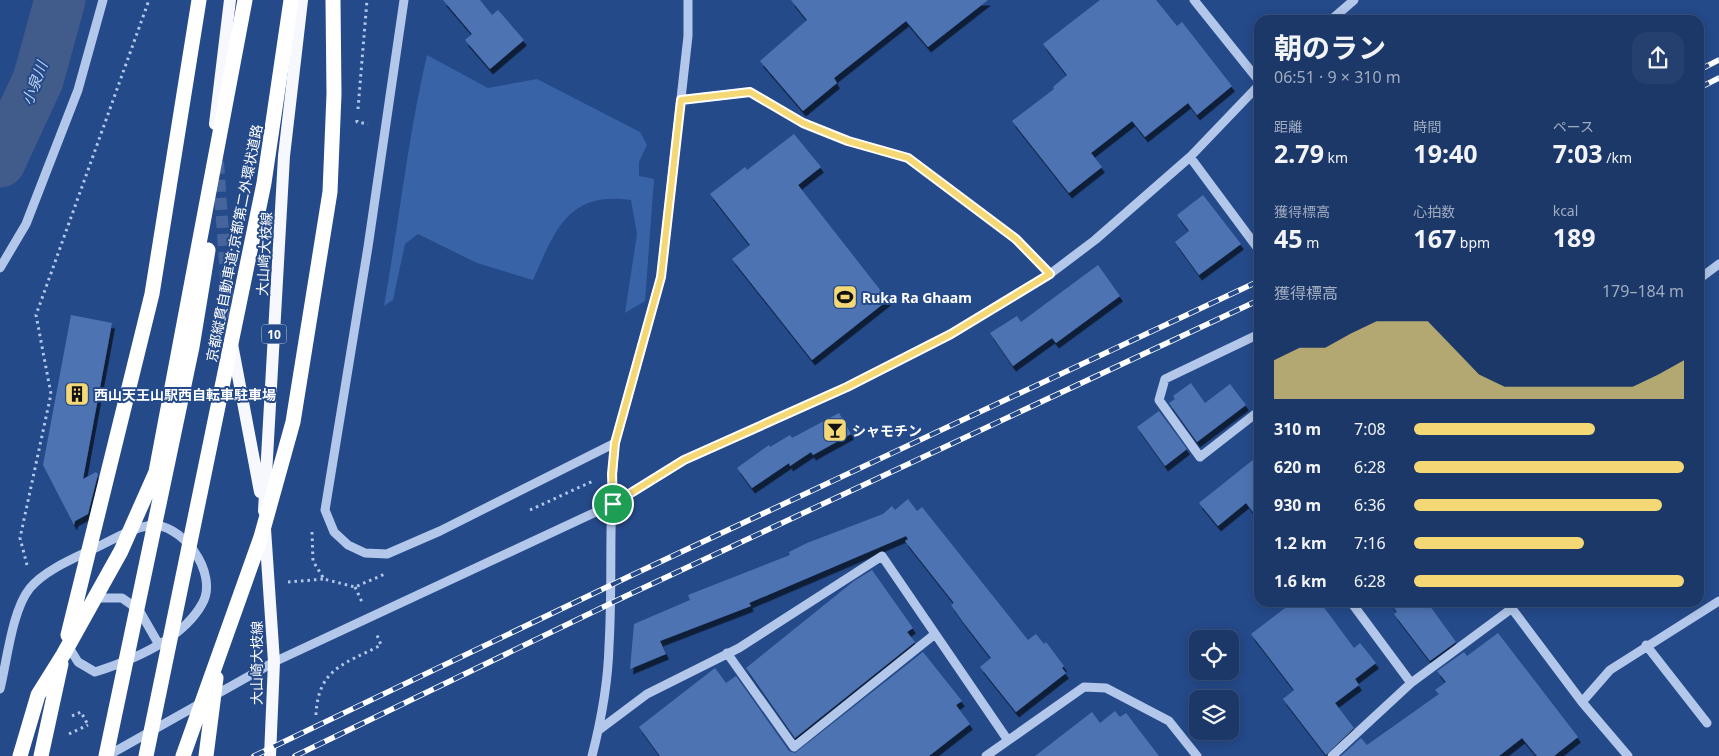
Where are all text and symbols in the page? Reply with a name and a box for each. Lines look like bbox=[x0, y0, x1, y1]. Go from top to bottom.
text: 朝のラン bbox=[1274, 28, 1386, 66]
button: share bbox=[1632, 32, 1684, 84]
water label: 小泉川 bbox=[17, 57, 52, 108]
text: 06:51 · 9 × 310 m bbox=[1274, 66, 1401, 88]
text: 距離 bbox=[1274, 117, 1302, 136]
text: 時間 bbox=[1413, 117, 1441, 136]
text: ペース bbox=[1553, 117, 1594, 136]
street label: 京都縦貫自動車道;京都第二外環状道路 bbox=[202, 123, 266, 363]
text: 2.79 bbox=[1274, 136, 1324, 170]
text: 19:40 bbox=[1413, 136, 1478, 170]
text: 7:03 bbox=[1553, 136, 1603, 170]
text: km bbox=[1324, 148, 1348, 167]
text: /km bbox=[1603, 148, 1632, 167]
text: kcal bbox=[1553, 201, 1578, 220]
text: 獲得標高 bbox=[1274, 202, 1330, 221]
text: 心拍数 bbox=[1413, 202, 1455, 221]
street label: 大山崎大枝線 bbox=[252, 212, 276, 296]
text: 189 bbox=[1553, 220, 1596, 254]
text: 45 bbox=[1274, 221, 1303, 255]
text: 167 bbox=[1413, 221, 1456, 255]
text: m bbox=[1303, 233, 1319, 252]
text: bpm bbox=[1456, 233, 1490, 252]
text: 179–184 m bbox=[1602, 280, 1684, 302]
text: 獲得標高 bbox=[1274, 282, 1338, 304]
sports icon: Ruka Ra Ghaam bbox=[832, 284, 858, 310]
place label: Ruka Ra Ghaam bbox=[862, 288, 972, 307]
road number: 10 bbox=[262, 324, 286, 344]
building icon: 西山天王山駅西自転車駐車場 bbox=[64, 381, 90, 407]
place label: 西山天王山駅西自転車駐車場 bbox=[94, 385, 276, 404]
bar icon: シャモチン bbox=[822, 417, 848, 443]
text: 310 m bbox=[1274, 418, 1321, 440]
text: 7:08 bbox=[1354, 418, 1386, 440]
place label: シャモチン bbox=[852, 421, 922, 440]
text: 620 m bbox=[1274, 456, 1321, 478]
text: 6:28 bbox=[1354, 456, 1386, 478]
pin bbox=[592, 483, 634, 525]
icon: arrive bbox=[599, 490, 627, 518]
text: 930 m bbox=[1274, 494, 1321, 516]
text: 6:36 bbox=[1354, 494, 1386, 516]
text: 1.2 km bbox=[1274, 532, 1326, 554]
text: 7:16 bbox=[1354, 532, 1386, 554]
text: 1.6 km bbox=[1274, 570, 1326, 592]
text: 6:28 bbox=[1354, 570, 1386, 592]
street label: 大山崎大枝線 bbox=[247, 621, 266, 705]
map controls bbox=[1189, 630, 1239, 740]
button: locate bbox=[1189, 630, 1239, 680]
button: layers bbox=[1189, 690, 1239, 740]

